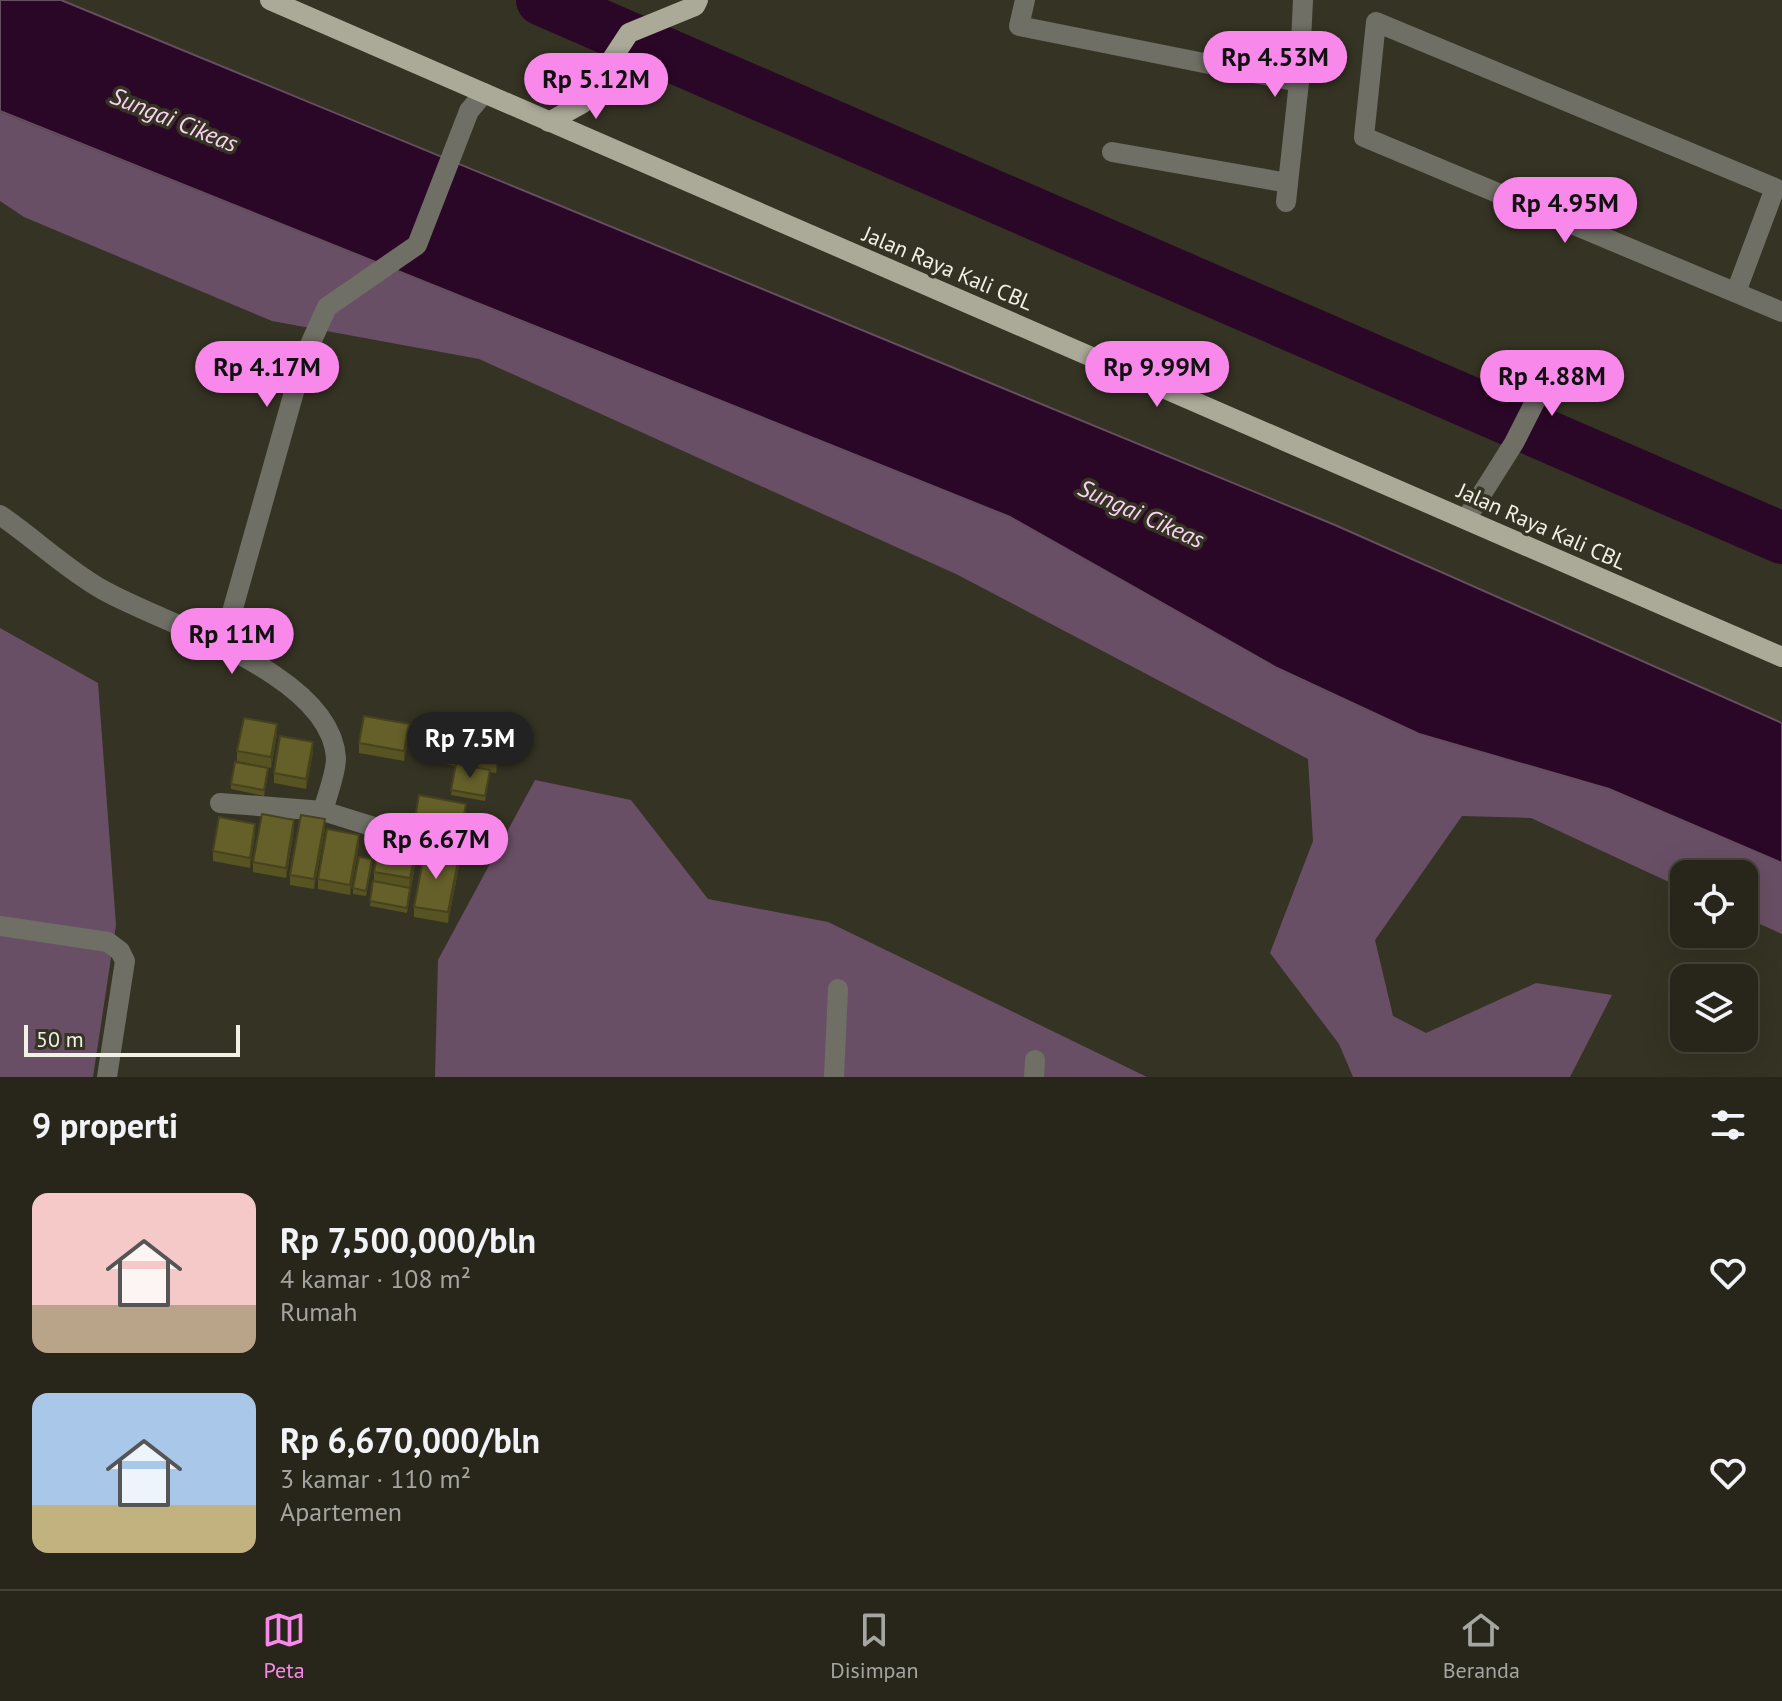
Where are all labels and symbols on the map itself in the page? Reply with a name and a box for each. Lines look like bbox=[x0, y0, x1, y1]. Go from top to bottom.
pin: Rp 4.53M bbox=[1192, 31, 1358, 99]
pin: Rp 5.12M bbox=[513, 53, 679, 121]
water label: Sungai Cikeas bbox=[106, 80, 243, 159]
pin: Rp 4.95M bbox=[1482, 177, 1648, 245]
street label: Jalan Raya Kali CBL bbox=[858, 219, 1037, 316]
pin: Rp 4.17M bbox=[184, 341, 350, 409]
pin: Rp 9.99M bbox=[1074, 341, 1240, 409]
pin: Rp 4.88M bbox=[1469, 350, 1635, 418]
water label: Sungai Cikeas bbox=[1073, 472, 1209, 555]
street label: Jalan Raya Kali CBL bbox=[1452, 476, 1631, 576]
pin: Rp 11M bbox=[167, 608, 297, 676]
pin: Rp 7.5M bbox=[396, 712, 544, 780]
pin: Rp 6.67M bbox=[353, 813, 519, 881]
scale bar bbox=[24, 1021, 240, 1057]

